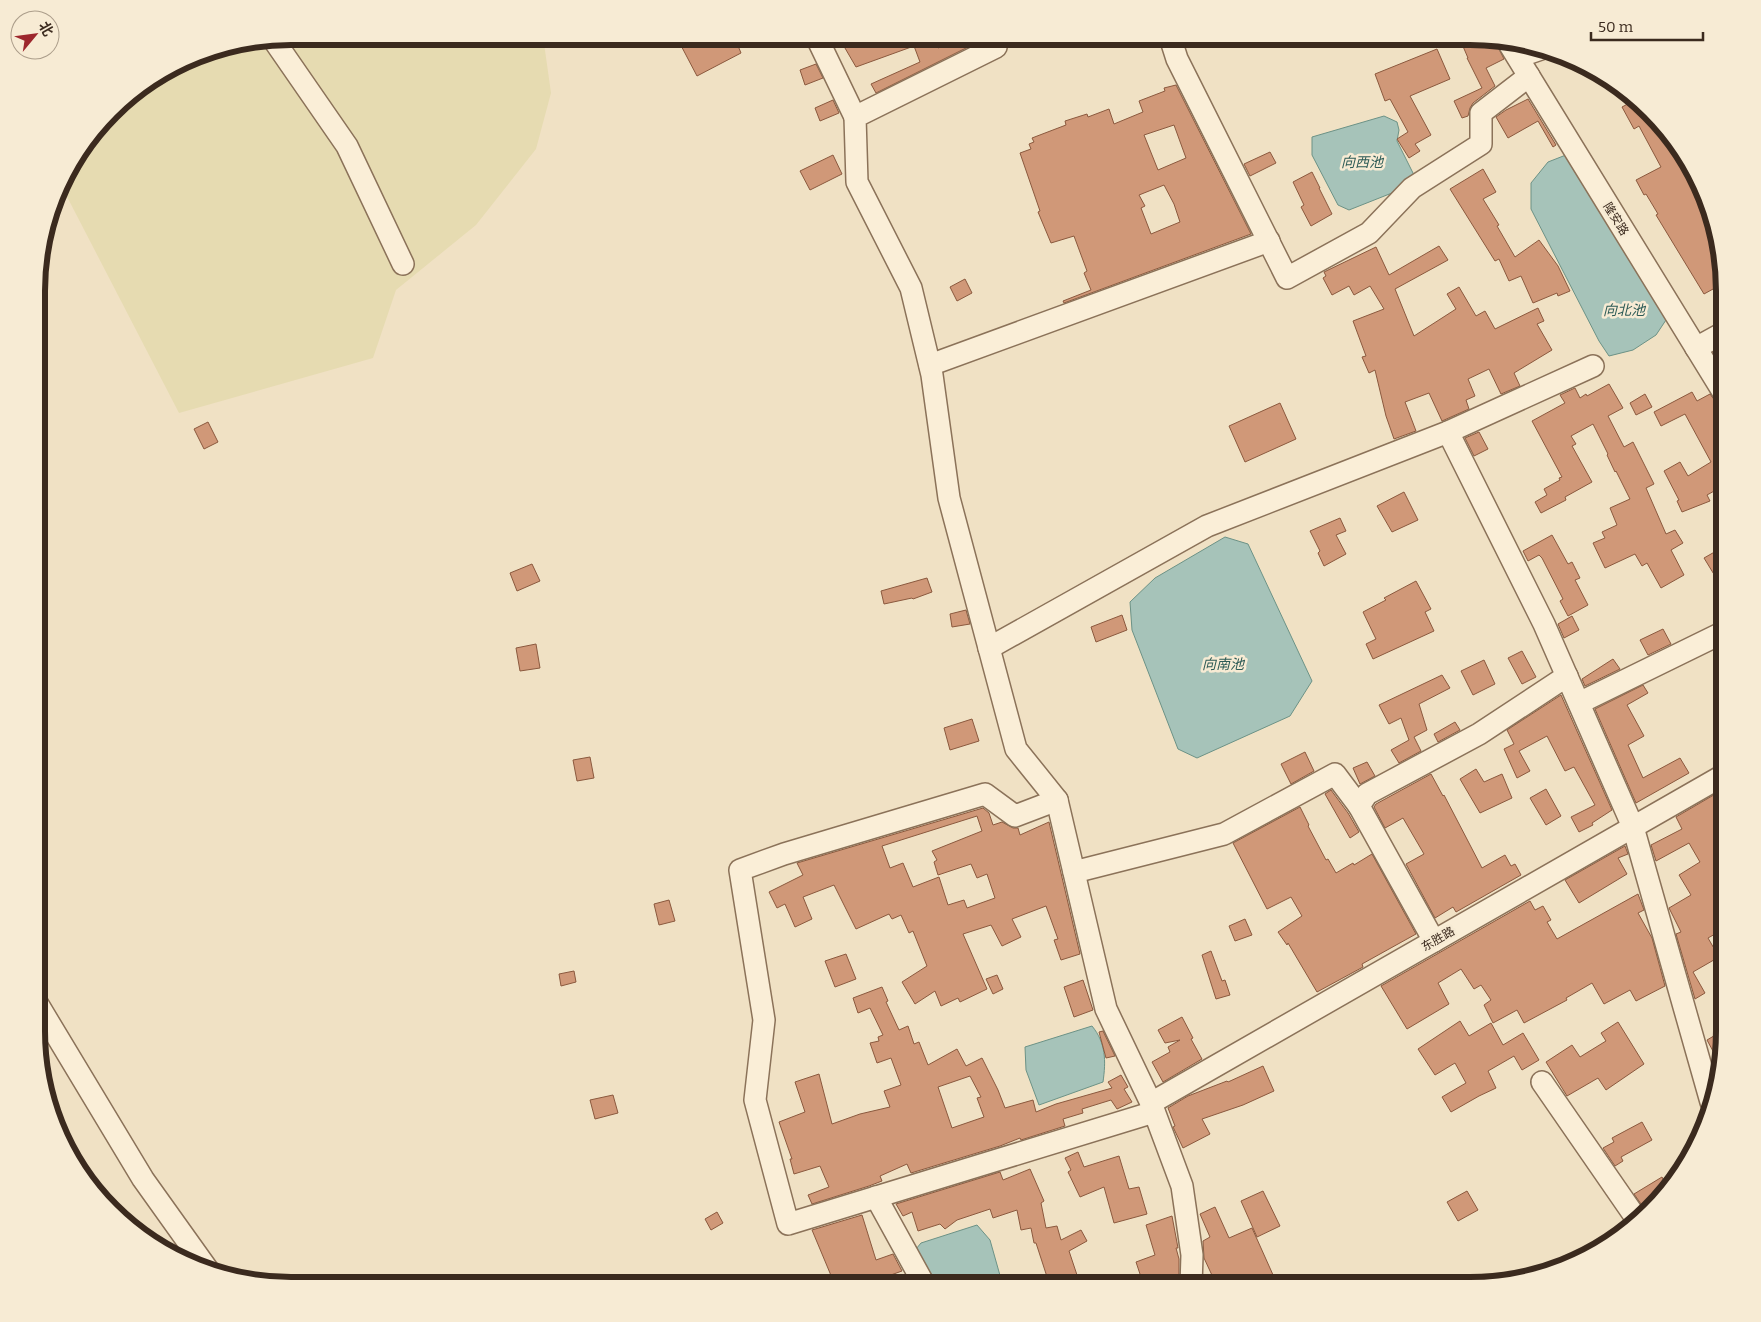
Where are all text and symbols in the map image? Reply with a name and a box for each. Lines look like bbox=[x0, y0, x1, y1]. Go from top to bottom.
north arrow bbox=[10, 10, 60, 60]
scale bar bbox=[1591, 10, 1704, 42]
text: 50 m bbox=[1598, 18, 1634, 36]
text: 北 bbox=[35, 19, 57, 39]
water label: 向西池 bbox=[1341, 154, 1385, 171]
street label: 隆安路 bbox=[1601, 200, 1631, 238]
water label: 向北池 bbox=[1603, 302, 1647, 319]
water label: 向南池 bbox=[1202, 656, 1246, 673]
street label: 东胜路 bbox=[1419, 924, 1457, 954]

